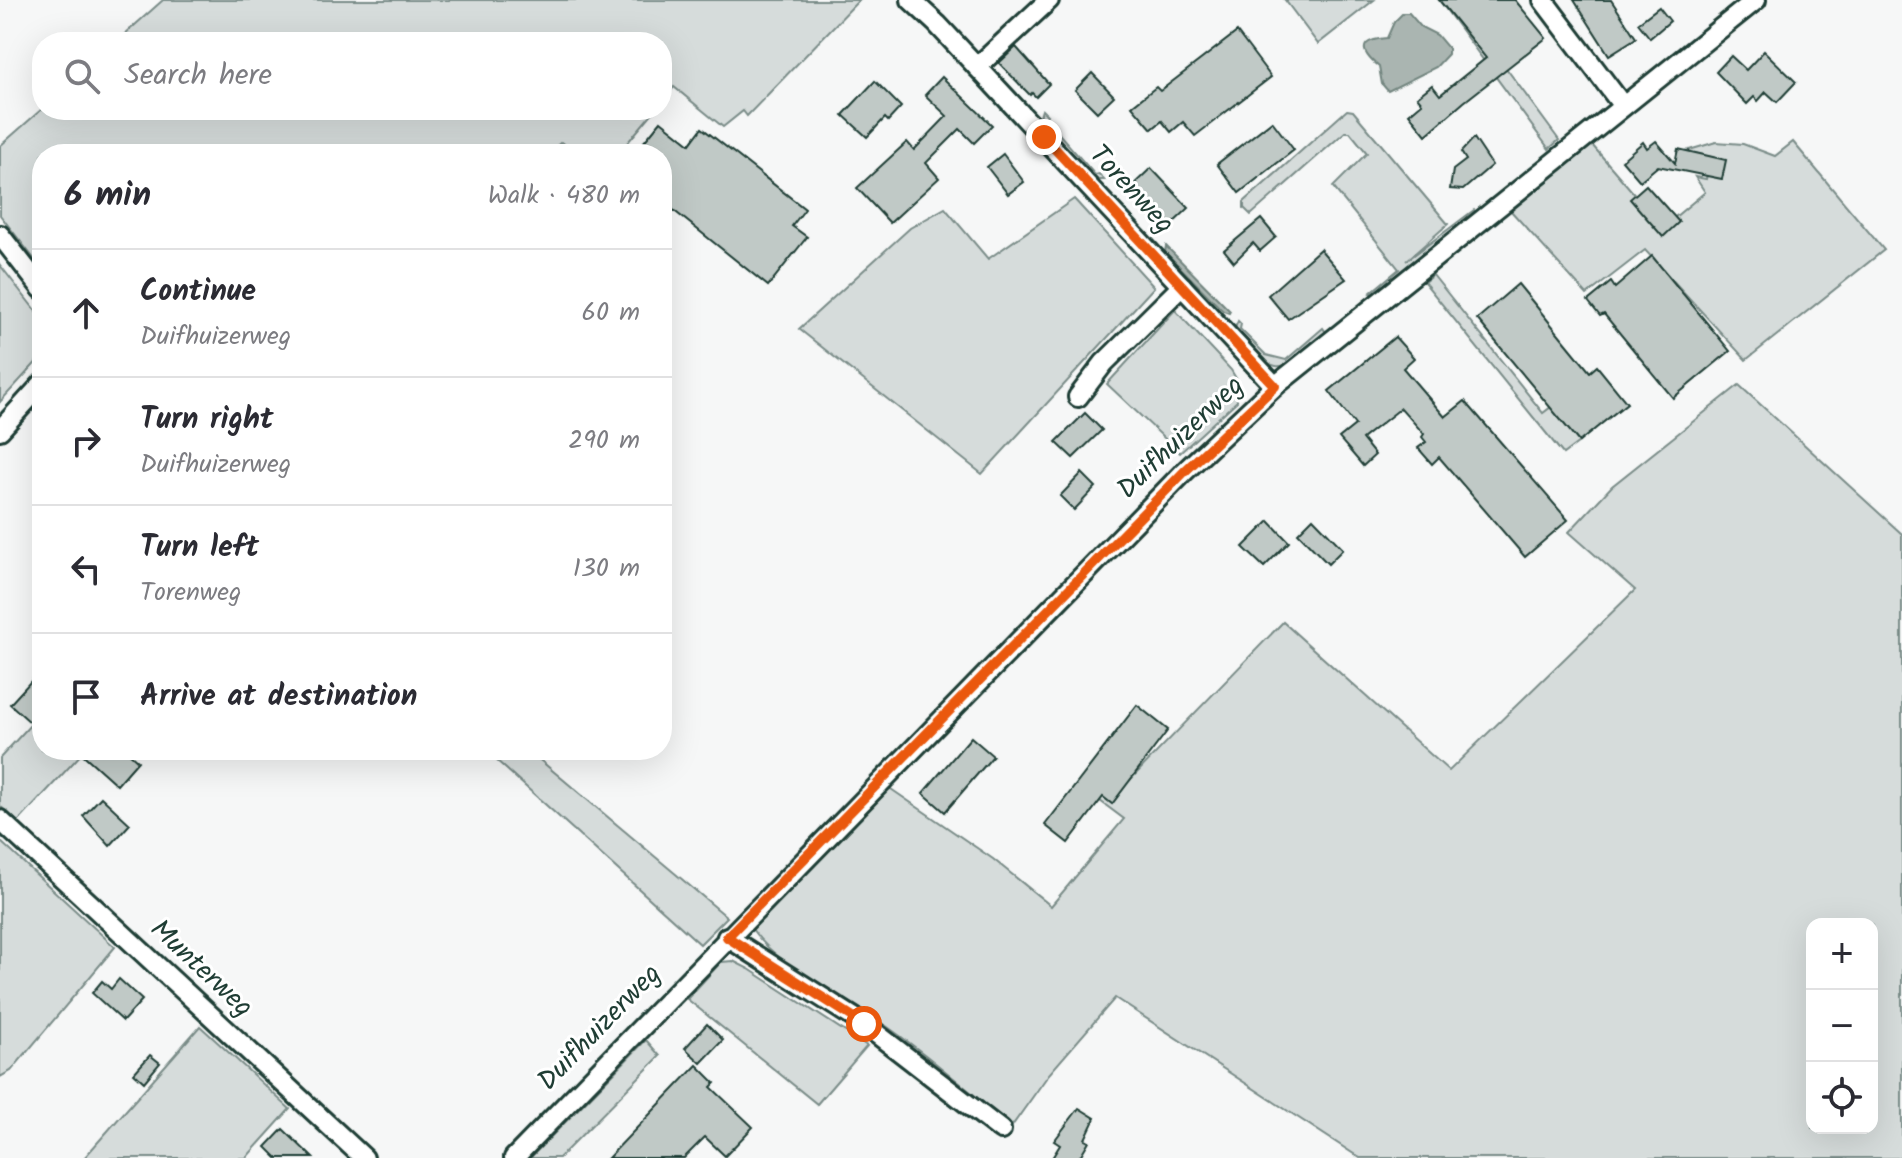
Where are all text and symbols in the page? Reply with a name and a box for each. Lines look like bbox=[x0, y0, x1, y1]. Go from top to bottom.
search box bbox=[32, 32, 672, 120]
text: Search here bbox=[124, 52, 272, 100]
icon: search bbox=[60, 54, 104, 98]
route end bbox=[1026, 119, 1062, 155]
street label: Torenweg bbox=[1077, 135, 1185, 245]
text: 6 min bbox=[64, 169, 151, 223]
text: Walk · 480 m bbox=[488, 175, 640, 217]
text: Continue bbox=[140, 268, 256, 316]
icon: ahead bbox=[64, 291, 108, 335]
text: 60 m bbox=[581, 292, 640, 334]
text: Duifhuizerweg bbox=[140, 316, 291, 358]
street label: Duifhuizerweg bbox=[1107, 365, 1255, 511]
text: Turn right bbox=[140, 396, 273, 444]
icon: right bbox=[64, 419, 108, 463]
text: 290 m bbox=[568, 420, 640, 462]
text: Duifhuizerweg bbox=[140, 444, 291, 486]
text: Turn left bbox=[140, 524, 259, 572]
icon: left bbox=[64, 547, 108, 591]
text: 130 m bbox=[573, 548, 640, 590]
text: Torenweg bbox=[140, 572, 241, 614]
text: Arrive at destination bbox=[140, 673, 417, 721]
icon: arrive bbox=[64, 675, 108, 719]
street label: Munterweg bbox=[139, 909, 263, 1029]
map controls bbox=[1806, 918, 1878, 1134]
button: + bbox=[1806, 918, 1878, 990]
street label: Duifhuizerweg bbox=[527, 954, 673, 1102]
button: − bbox=[1806, 990, 1878, 1062]
route start bbox=[846, 1006, 882, 1042]
button: locate bbox=[1806, 1062, 1878, 1134]

